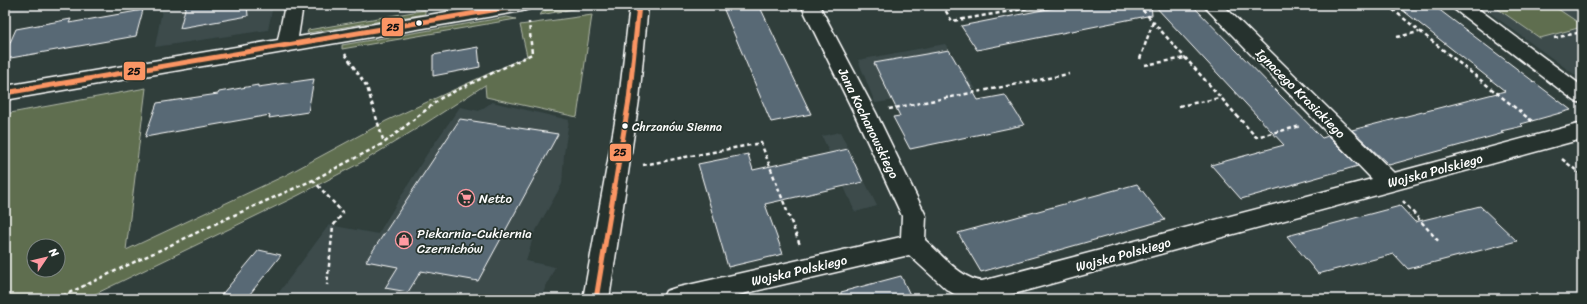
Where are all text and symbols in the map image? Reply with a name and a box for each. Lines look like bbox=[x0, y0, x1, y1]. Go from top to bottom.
line badge: 25 bbox=[381, 17, 404, 37]
text: 25 bbox=[385, 18, 400, 37]
unlabelled marker bbox=[414, 18, 424, 28]
street label: Ignacego Krasickiego bbox=[1249, 42, 1352, 144]
line badge: 25 bbox=[123, 61, 146, 81]
text: 25 bbox=[126, 62, 141, 81]
street label: Jana Kochanowskiego bbox=[831, 63, 906, 183]
place label: Chrzanów Sienna bbox=[632, 116, 722, 138]
marker: Chrzanów Sienna bbox=[620, 121, 630, 131]
line badge: 25 bbox=[609, 143, 632, 162]
text: 25 bbox=[612, 143, 627, 162]
street label: Wojska Polskiego bbox=[1385, 147, 1486, 194]
place label: Netto bbox=[479, 187, 512, 210]
supermarket icon: Netto bbox=[456, 188, 476, 208]
place label: Piekarnia-Cukiernia Czernichów bbox=[417, 222, 532, 260]
shop icon: Piekarnia-Cukiernia Czernichów bbox=[394, 230, 414, 250]
street label: Wojska Polskiego bbox=[1073, 231, 1174, 278]
north arrow bbox=[26, 238, 66, 278]
text: N bbox=[43, 243, 64, 261]
street label: Wojska Polskiego bbox=[749, 248, 850, 293]

